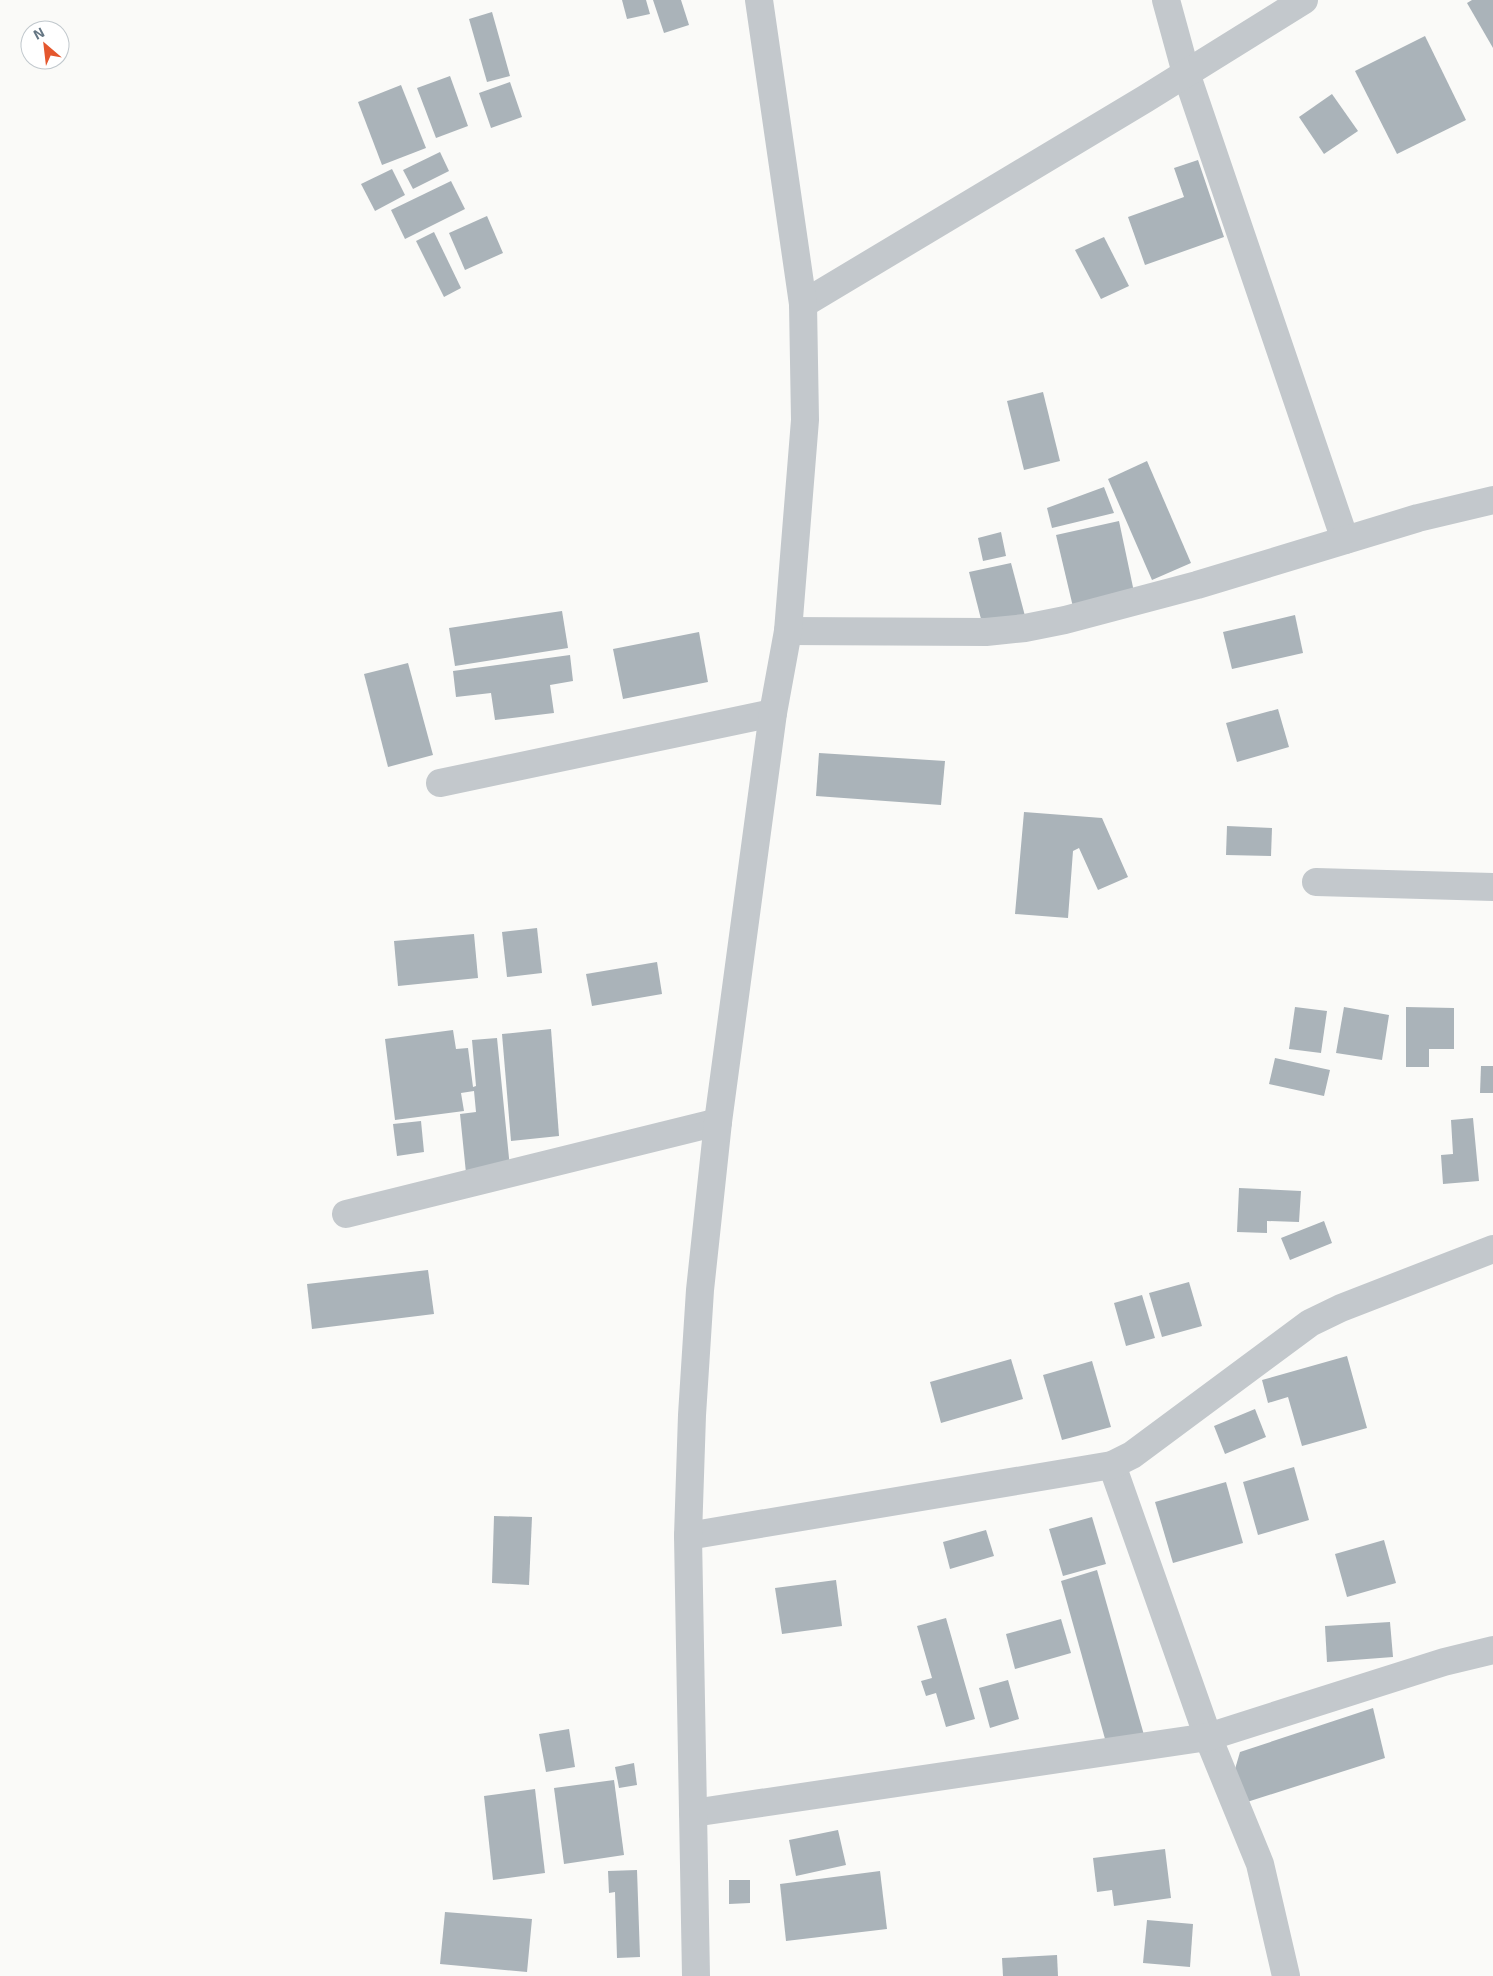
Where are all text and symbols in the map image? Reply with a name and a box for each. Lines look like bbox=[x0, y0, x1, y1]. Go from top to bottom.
north arrow bbox=[20, 20, 70, 70]
text: N bbox=[30, 23, 47, 43]

